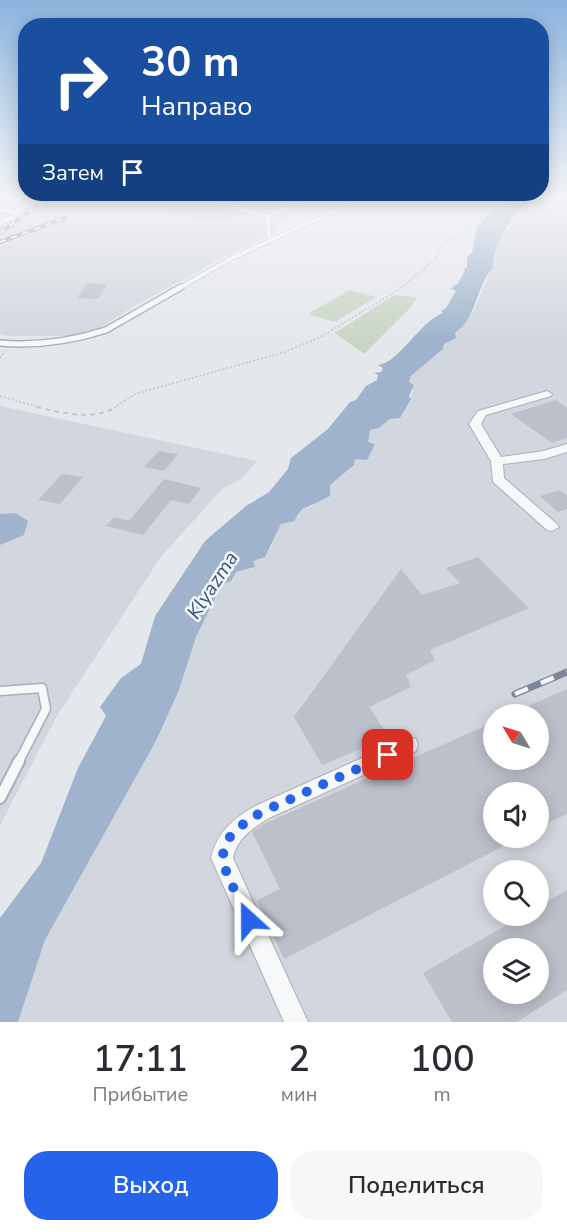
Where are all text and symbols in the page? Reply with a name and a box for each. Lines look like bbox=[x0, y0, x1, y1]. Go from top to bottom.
text: 30 m bbox=[141, 34, 240, 91]
icon: right bbox=[42, 42, 120, 120]
text: Направо bbox=[141, 88, 252, 125]
icon: arrive bbox=[116, 156, 149, 189]
text: Затем bbox=[42, 158, 104, 188]
water label: Klyazma bbox=[180, 546, 244, 624]
north arrow bbox=[483, 704, 549, 770]
map controls bbox=[483, 704, 549, 1004]
pin bbox=[362, 729, 413, 780]
icon: arrive bbox=[371, 738, 404, 771]
button: sound bbox=[483, 782, 549, 848]
button: search bbox=[483, 860, 549, 926]
position arrow bbox=[217, 888, 281, 952]
button: layers bbox=[483, 938, 549, 1004]
text: 17:11 bbox=[93, 1035, 188, 1084]
text: 2 bbox=[288, 1035, 310, 1084]
text: 100 bbox=[410, 1035, 475, 1084]
text: Прибытие bbox=[92, 1081, 188, 1108]
text: мин bbox=[281, 1081, 317, 1108]
text: m bbox=[434, 1081, 451, 1108]
button: Выход bbox=[24, 1151, 278, 1220]
button: Поделиться bbox=[290, 1151, 543, 1220]

